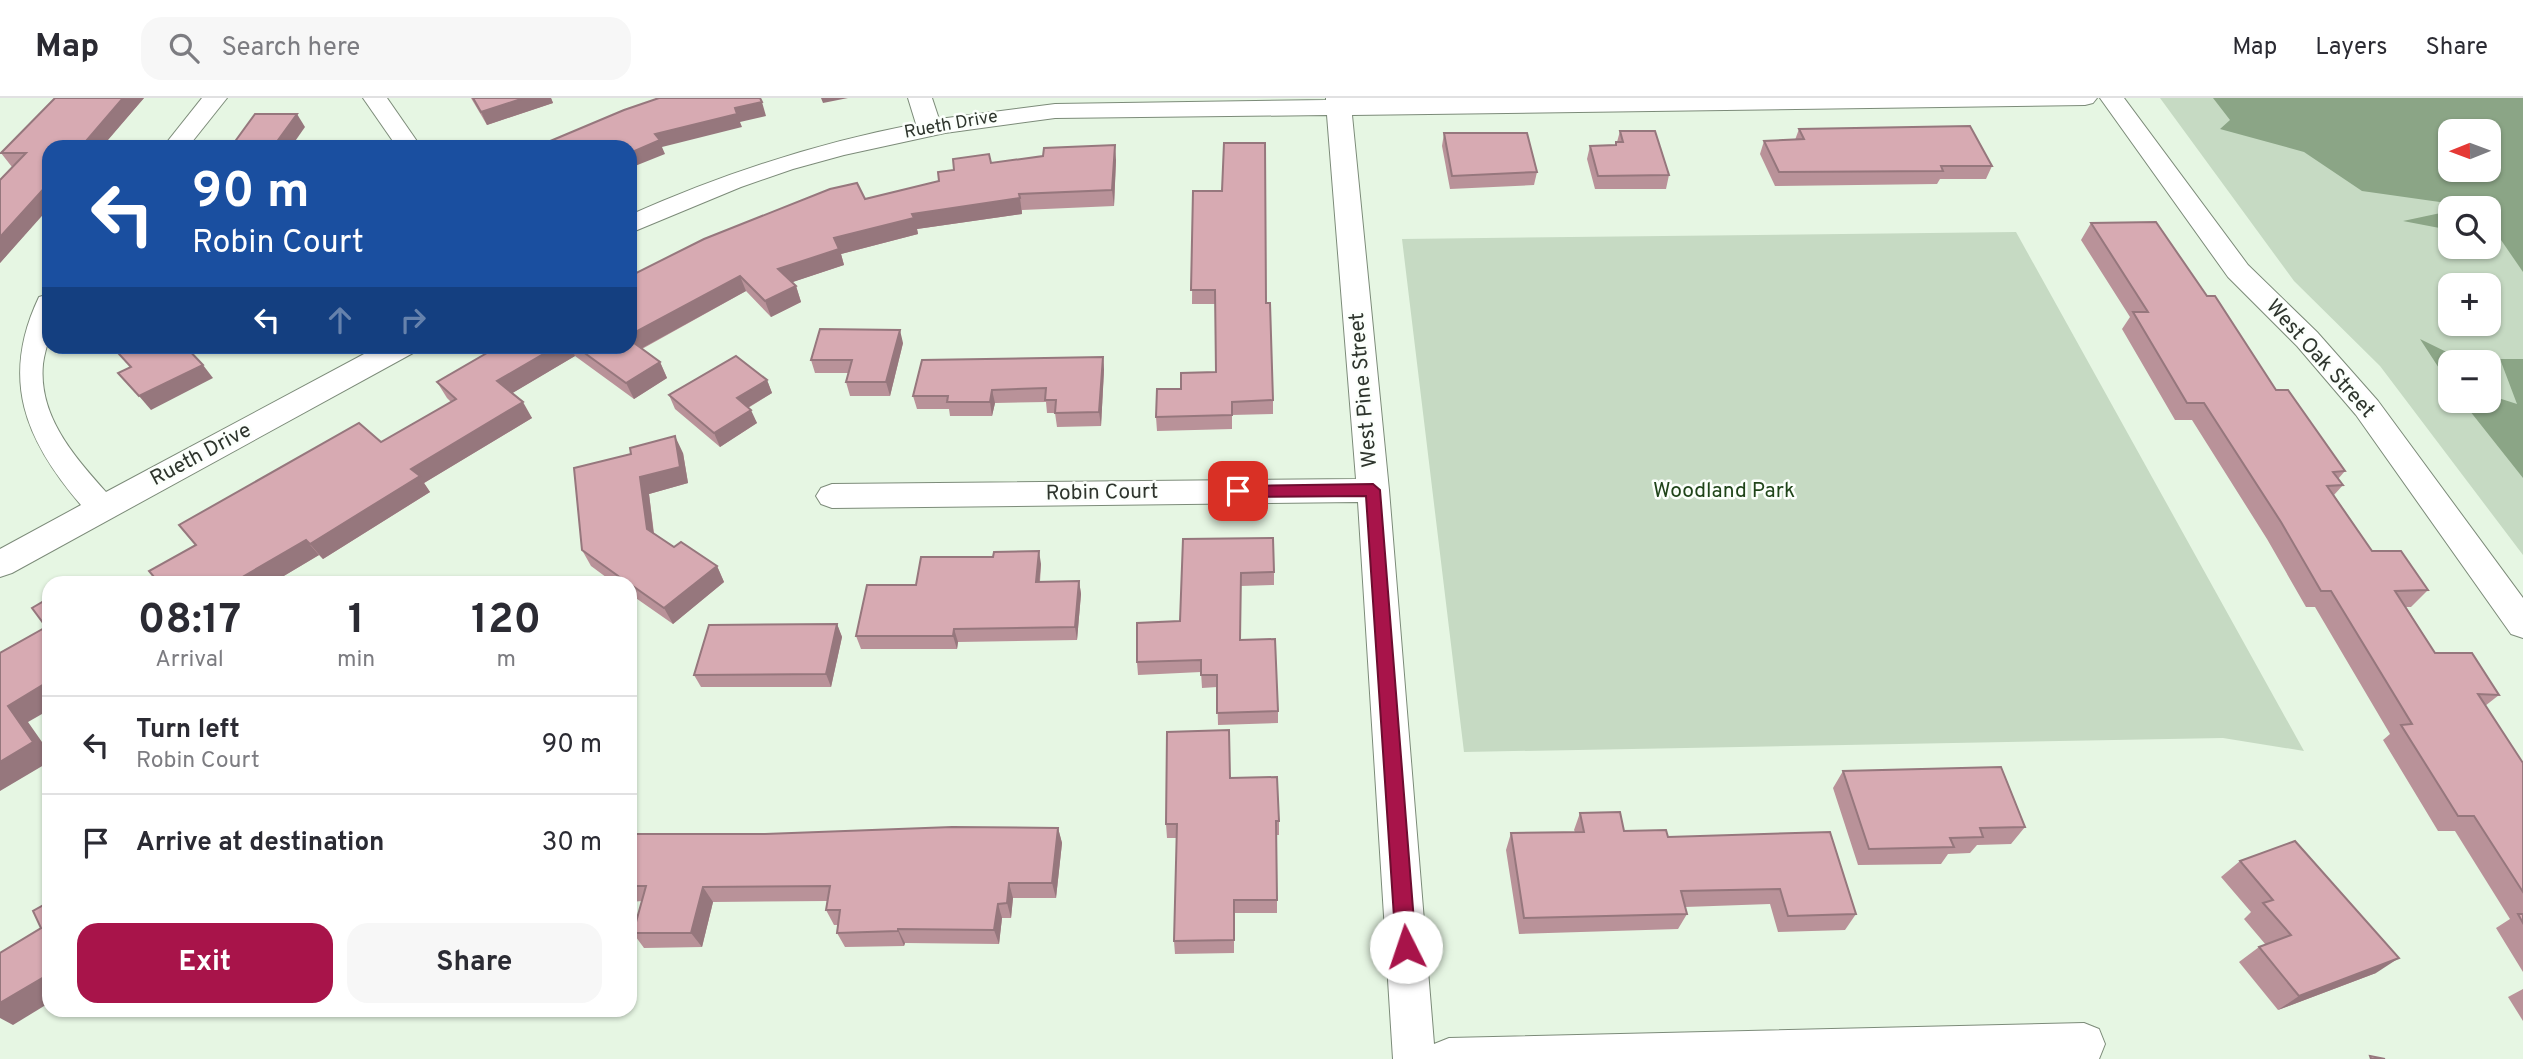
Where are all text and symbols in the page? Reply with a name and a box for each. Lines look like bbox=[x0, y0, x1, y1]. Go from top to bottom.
search box bbox=[141, 17, 631, 80]
text: Map bbox=[35, 27, 99, 69]
icon: search bbox=[165, 29, 203, 67]
text: Search here bbox=[221, 32, 360, 65]
text: Map bbox=[2232, 33, 2277, 63]
text: Layers bbox=[2315, 33, 2387, 63]
text: Share bbox=[2425, 33, 2488, 63]
street label: Rueth Drive bbox=[902, 105, 1000, 145]
north arrow bbox=[2438, 119, 2501, 182]
map controls bbox=[2438, 119, 2501, 413]
text: 90 m bbox=[192, 163, 310, 225]
icon: left bbox=[77, 168, 168, 259]
button: search bbox=[2438, 196, 2501, 259]
text: Robin Court bbox=[192, 224, 364, 264]
button: + bbox=[2438, 273, 2501, 336]
street label: West Oak Street bbox=[2260, 294, 2380, 424]
icon: left bbox=[248, 301, 286, 339]
icon: ahead bbox=[321, 301, 359, 339]
icon: right bbox=[394, 301, 432, 339]
street label: West Pine Street bbox=[1344, 311, 1384, 469]
button: − bbox=[2438, 350, 2501, 413]
street label: Rueth Drive bbox=[146, 417, 256, 493]
pin bbox=[1208, 461, 1268, 521]
icon: arrive bbox=[1219, 472, 1257, 510]
park label: Woodland Park bbox=[1653, 478, 1795, 505]
street label: Robin Court bbox=[1045, 479, 1159, 507]
text: 08:17 bbox=[138, 595, 241, 648]
text: 1 bbox=[348, 595, 365, 648]
text: 120 bbox=[471, 595, 541, 648]
text: Arrival bbox=[155, 646, 224, 675]
text: min bbox=[337, 646, 375, 675]
text: m bbox=[496, 646, 516, 675]
text: Turn left bbox=[136, 714, 240, 747]
icon: left bbox=[77, 726, 115, 764]
text: 90 m bbox=[542, 729, 602, 762]
text: Robin Court bbox=[136, 747, 260, 776]
icon: arrive bbox=[77, 824, 115, 862]
text: Arrive at destination bbox=[136, 827, 384, 860]
text: 30 m bbox=[542, 827, 602, 860]
position arrow bbox=[1369, 910, 1443, 984]
button: Exit bbox=[77, 923, 333, 1003]
button: Share bbox=[347, 923, 602, 1003]

